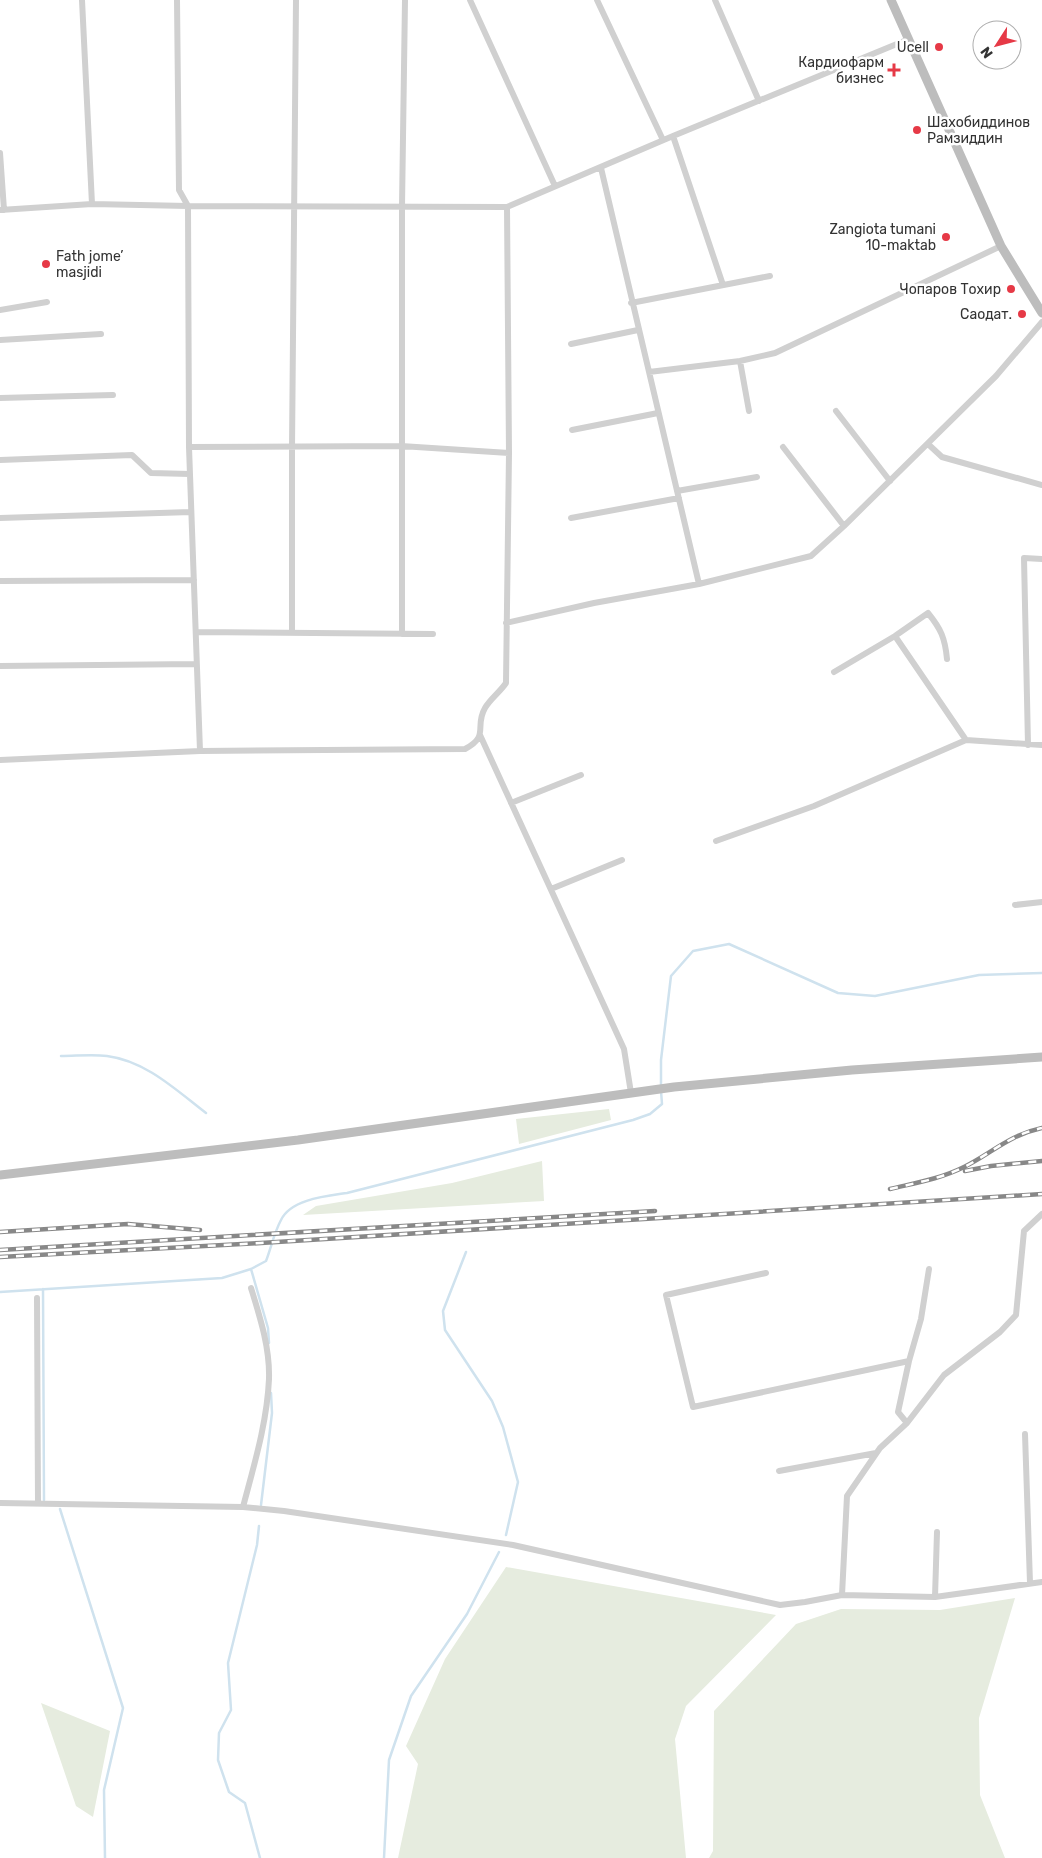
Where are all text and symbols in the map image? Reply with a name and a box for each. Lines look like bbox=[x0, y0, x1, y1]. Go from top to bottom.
north arrow bbox=[972, 20, 1022, 70]
place label: Ucell bbox=[897, 39, 929, 56]
marker: Ucell bbox=[933, 41, 945, 53]
text: N bbox=[977, 43, 997, 61]
place label: Кардиофарм бизнес bbox=[798, 54, 884, 87]
marker: Кардиофарм бизнес bbox=[888, 64, 900, 76]
place label: Шахобиддинов Рамзиддин bbox=[927, 114, 1030, 147]
marker: Шахобиддинов Рамзиддин bbox=[911, 124, 923, 136]
place label: Zangiota tumani 10-maktab bbox=[829, 221, 936, 254]
marker: Zangiota tumani 10-maktab bbox=[940, 231, 952, 243]
place label: Fath jome’ masjidi bbox=[56, 248, 124, 281]
marker: Fath jome’ masjidi bbox=[40, 258, 52, 270]
place label: Чопаров Тохир bbox=[900, 281, 1001, 298]
marker: Чопаров Тохир bbox=[1005, 283, 1017, 295]
place label: Саодат. bbox=[960, 306, 1012, 323]
marker: Саодат. bbox=[1016, 308, 1028, 320]

